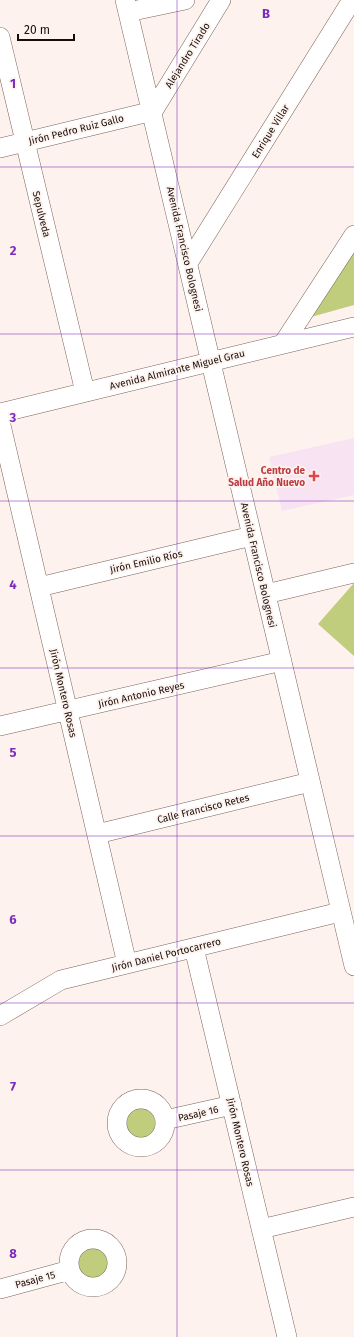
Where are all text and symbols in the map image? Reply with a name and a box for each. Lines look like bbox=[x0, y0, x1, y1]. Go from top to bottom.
text: B bbox=[262, 6, 270, 21]
scale bar bbox=[18, 16, 74, 42]
street label: Alejandro Tirado bbox=[163, 20, 213, 90]
text: 20 m bbox=[24, 23, 50, 37]
text: 1 bbox=[10, 76, 16, 91]
street label: Enrique Villar bbox=[250, 102, 292, 161]
street label: Jirón Pedro Ruiz Gallo bbox=[27, 112, 125, 148]
street label: Avenida Francisco Bolognesi bbox=[164, 185, 204, 313]
street label: Sepulveda bbox=[29, 190, 53, 239]
text: 2 bbox=[10, 243, 17, 258]
street label: Avenida Almirante Miguel Grau bbox=[108, 347, 246, 393]
text: 3 bbox=[9, 410, 17, 425]
place label: Centro de Salud Año Nuevo bbox=[228, 465, 305, 489]
marker: Centro de Salud Año Nuevo bbox=[308, 470, 320, 482]
street label: Avenida Francisco Bolognesi bbox=[238, 501, 278, 629]
street label: Jirón Emilio Ríos bbox=[109, 547, 184, 576]
text: 4 bbox=[9, 577, 17, 592]
street label: Jirón Montero Rosas bbox=[47, 648, 79, 739]
street label: Jirón Antonio Reyes bbox=[97, 679, 186, 711]
text: 5 bbox=[10, 745, 17, 760]
street label: Calle Francisco Retes bbox=[156, 792, 251, 826]
text: 6 bbox=[9, 912, 17, 927]
street label: Jirón Daniel Portocarrero bbox=[110, 936, 222, 974]
text: 7 bbox=[10, 1079, 16, 1094]
street label: Jirón Montero Rosas bbox=[224, 1097, 256, 1188]
street label: Pasaje 16 bbox=[177, 1104, 220, 1124]
text: 8 bbox=[9, 1246, 17, 1261]
street label: Pasaje 15 bbox=[14, 1269, 56, 1291]

